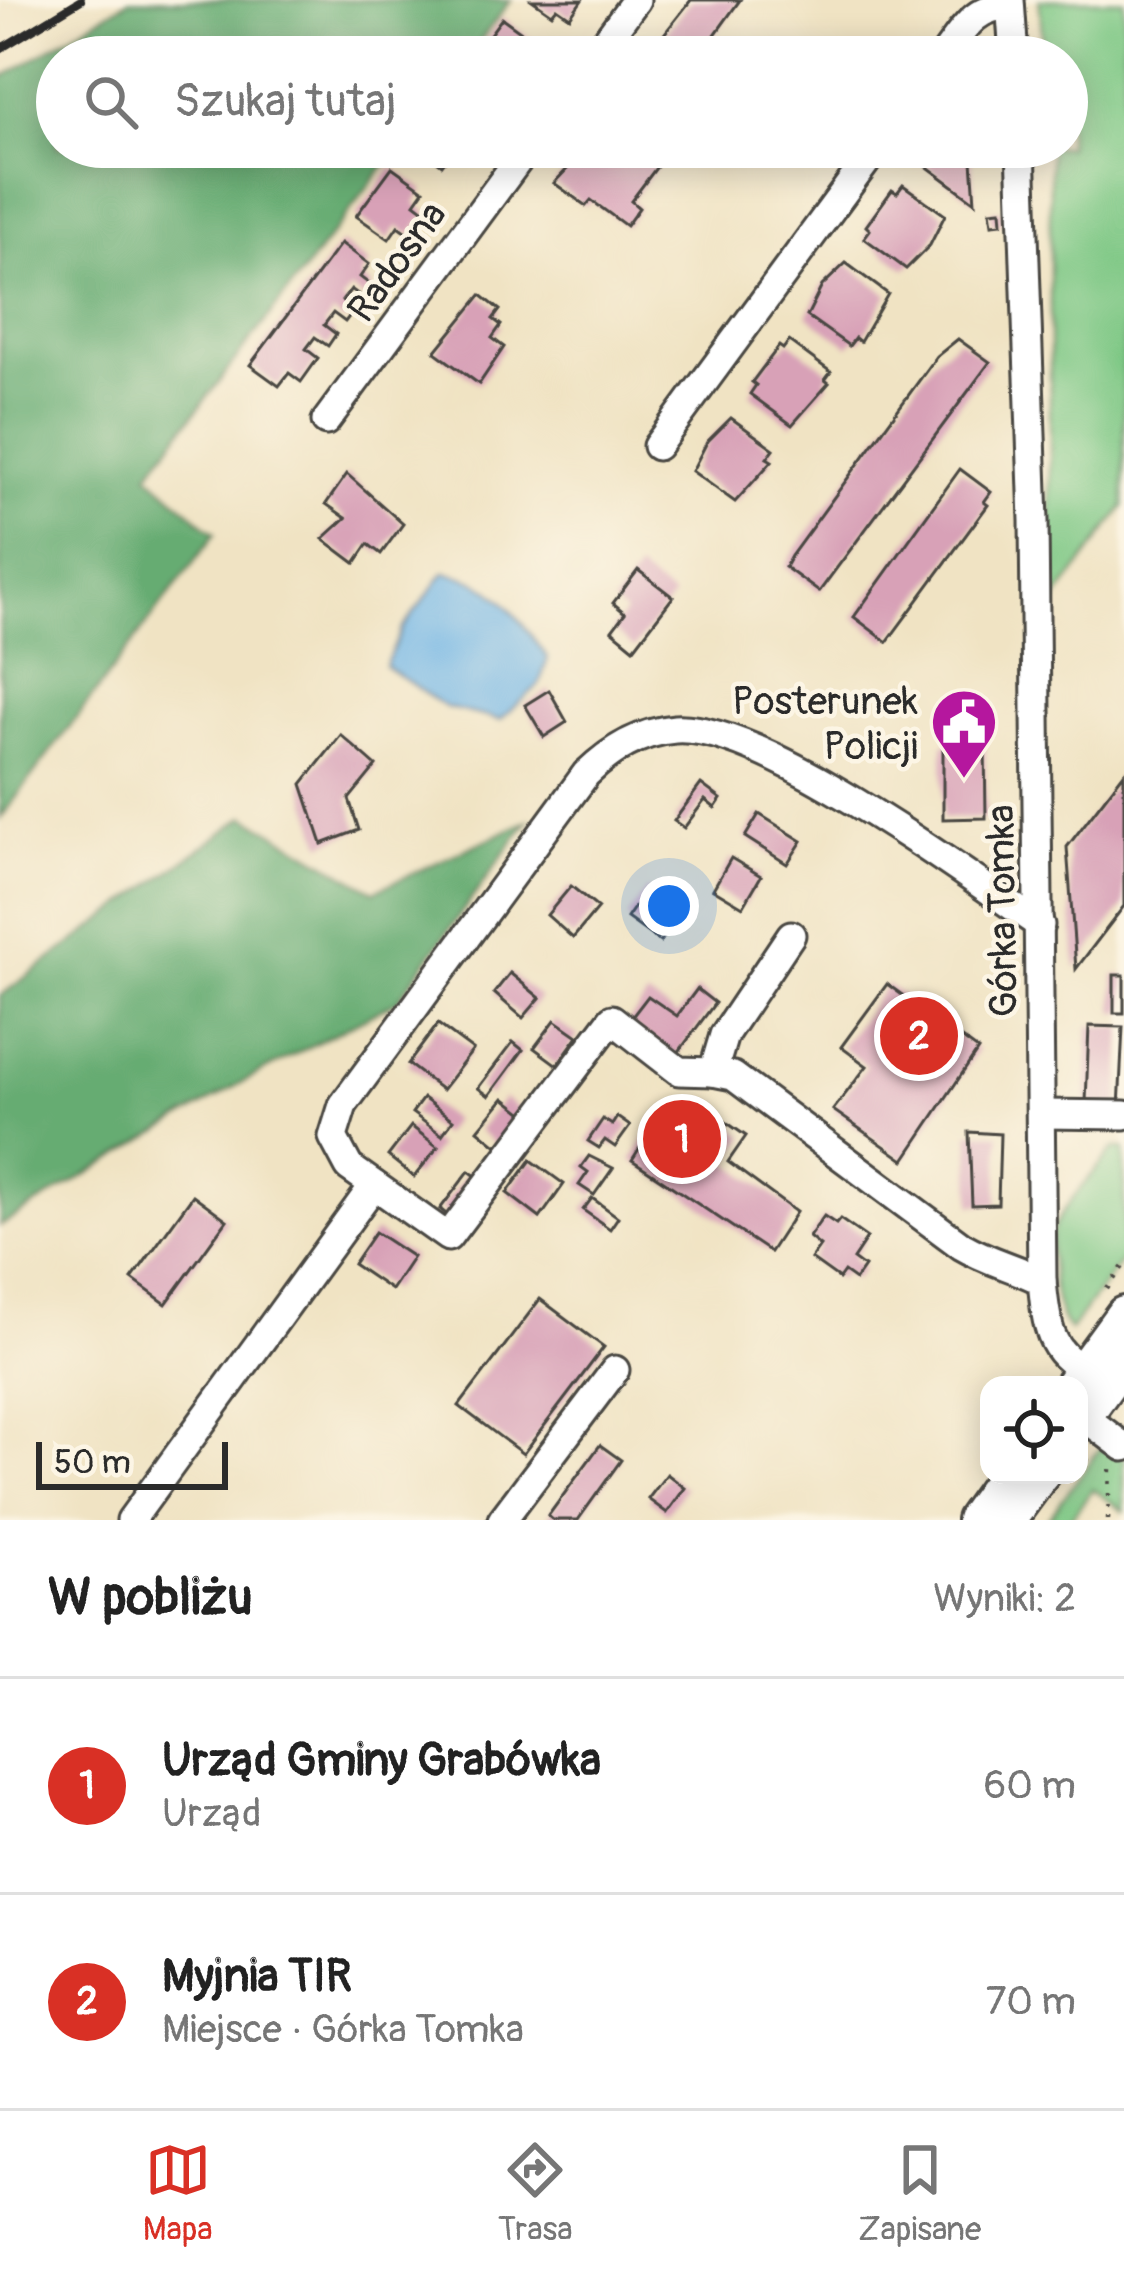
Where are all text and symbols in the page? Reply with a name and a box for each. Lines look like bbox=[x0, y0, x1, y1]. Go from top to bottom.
search box bbox=[36, 36, 1088, 168]
icon: search bbox=[78, 69, 144, 135]
text: Szukaj tutaj bbox=[174, 74, 396, 130]
street label: Radosna bbox=[337, 192, 457, 332]
place label: Posterunek Policji bbox=[732, 677, 918, 771]
public building icon: Posterunek Policji bbox=[929, 687, 999, 781]
street label: Górka Tomka bbox=[976, 804, 1029, 1018]
your location bbox=[639, 876, 699, 936]
pin: 2 bbox=[880, 991, 958, 1081]
pin: 1 bbox=[643, 1094, 721, 1184]
map controls bbox=[980, 1376, 1088, 1484]
button: locate bbox=[980, 1376, 1088, 1484]
scale bar bbox=[36, 1436, 228, 1489]
text: 50 m bbox=[54, 1442, 131, 1483]
text: W pobliżu bbox=[48, 1566, 253, 1630]
text: Wyniki: 2 bbox=[933, 1574, 1076, 1623]
text: Urząd Gminy Grabówka bbox=[162, 1733, 601, 1789]
text: 1 bbox=[79, 1761, 95, 1810]
text: 60 m bbox=[984, 1761, 1076, 1810]
text: Urząd bbox=[162, 1789, 261, 1838]
text: Myjnia TIR bbox=[162, 1949, 352, 2005]
text: 2 bbox=[76, 1977, 98, 2026]
text: 70 m bbox=[986, 1977, 1076, 2026]
text: Miejsce · Górka Tomka bbox=[162, 2005, 524, 2054]
tab: Mapa bbox=[143, 2137, 213, 2250]
tab: Trasa bbox=[498, 2137, 573, 2250]
tab: Zapisane bbox=[858, 2137, 981, 2250]

